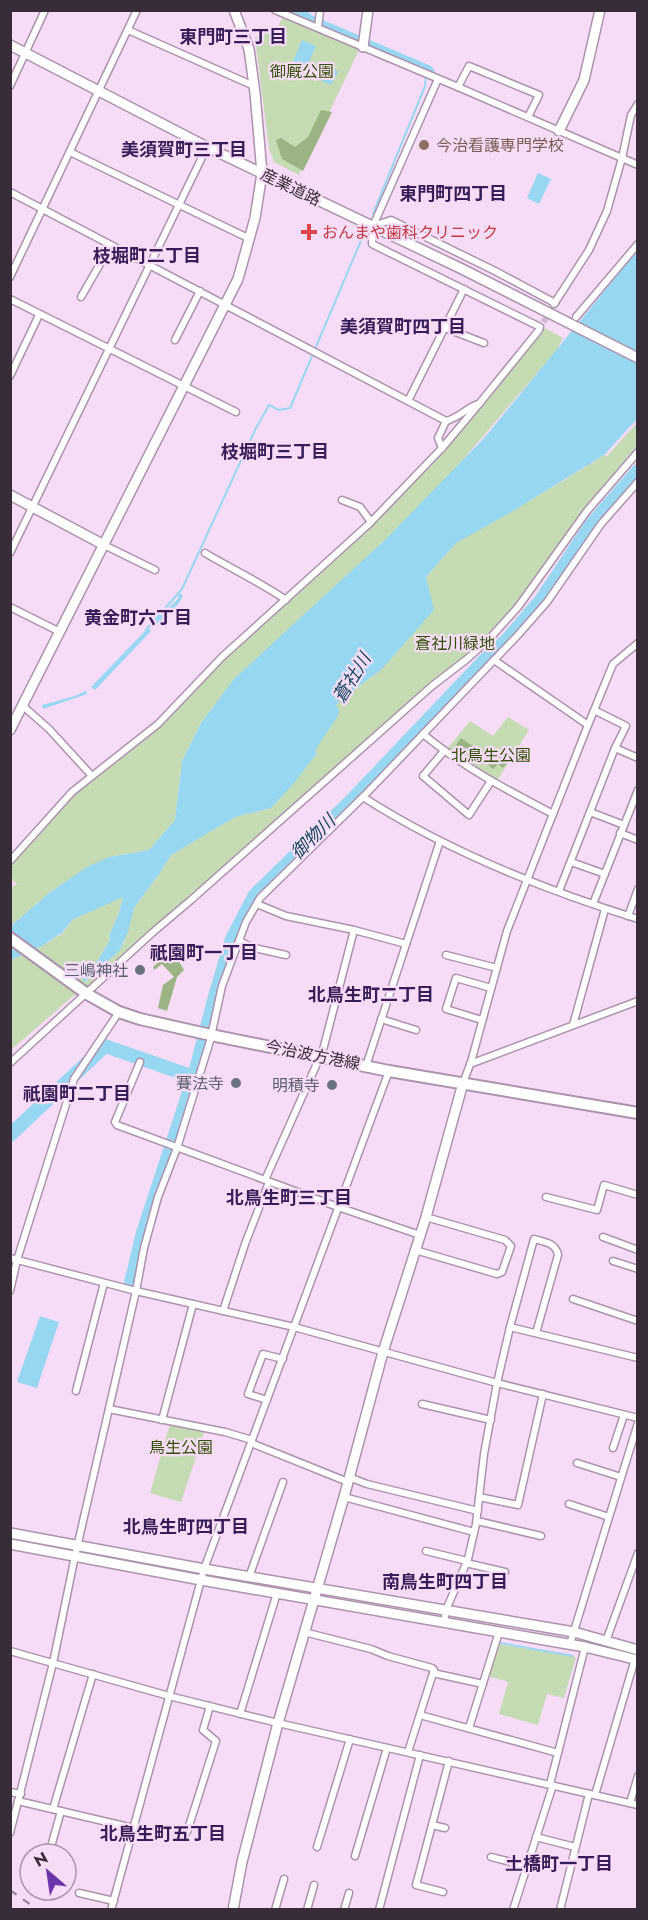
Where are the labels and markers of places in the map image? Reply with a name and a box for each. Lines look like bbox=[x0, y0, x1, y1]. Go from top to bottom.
place label: 今治看護専門学校 bbox=[436, 134, 564, 157]
marker: 今治看護専門学校 bbox=[417, 138, 431, 152]
place label: おんまや歯科クリニック bbox=[322, 221, 498, 244]
marker: おんまや歯科クリニック bbox=[300, 223, 318, 241]
place label: 三嶋神社 bbox=[64, 959, 128, 982]
marker: 三嶋神社 bbox=[133, 963, 147, 977]
place label: 賽法寺 bbox=[176, 1072, 224, 1095]
place label: 明積寺 bbox=[272, 1074, 320, 1097]
marker: 賽法寺 bbox=[229, 1076, 243, 1090]
marker: 明積寺 bbox=[325, 1078, 339, 1092]

